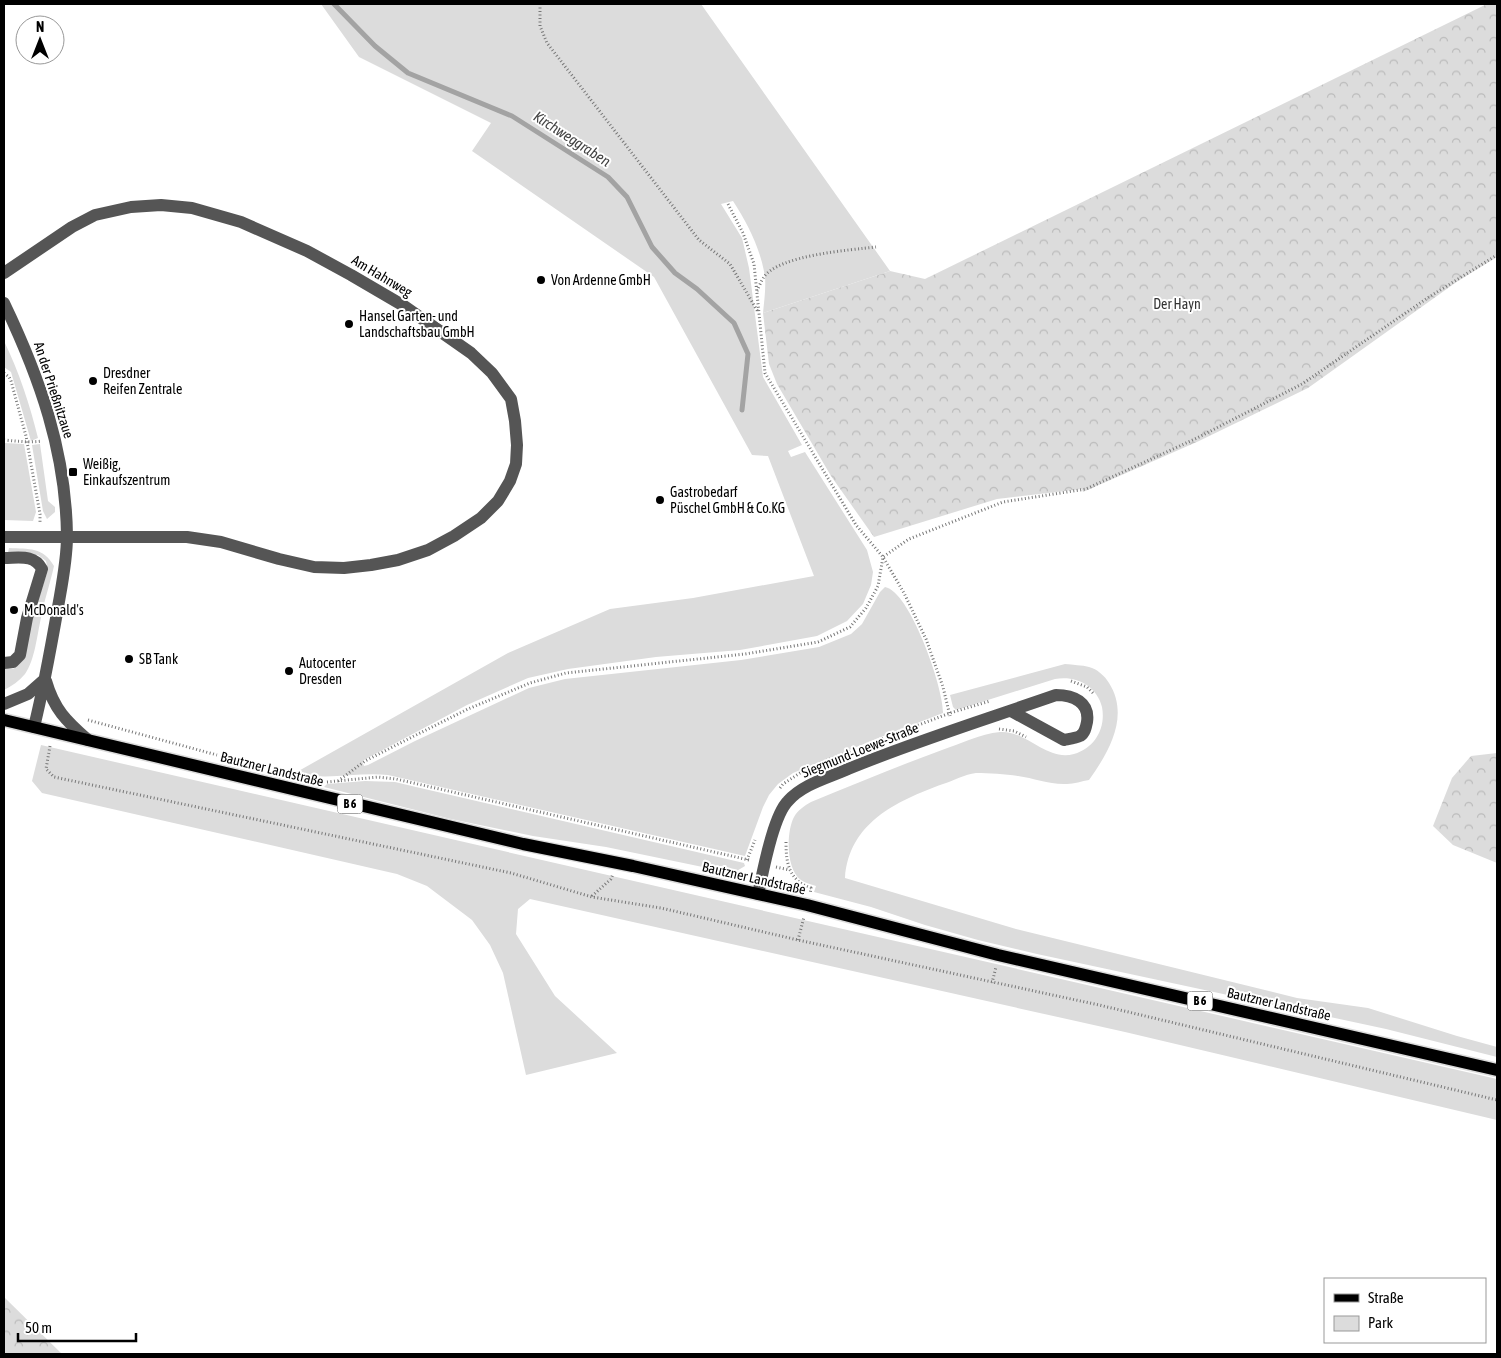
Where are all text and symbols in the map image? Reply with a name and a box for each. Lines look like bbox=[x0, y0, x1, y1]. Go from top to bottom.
north arrow bbox=[15, 15, 65, 65]
text: N bbox=[36, 19, 44, 35]
water label: Kirchweggraben bbox=[531, 107, 614, 170]
street label: Am Hahnweg bbox=[349, 252, 415, 300]
place label: Von Ardenne GmbH bbox=[551, 272, 651, 288]
marker: Von Ardenne GmbH bbox=[535, 274, 547, 286]
park label: Der Hayn bbox=[1153, 296, 1201, 312]
place label: Hansel Garten- und Landschaftsbau GmbH bbox=[359, 308, 475, 340]
marker: Hansel Garten- und Landschaftsbau GmbH bbox=[343, 318, 355, 330]
street label: An der Prießnitzaue bbox=[31, 340, 77, 440]
place label: Dresdner Reifen Zentrale bbox=[103, 365, 182, 397]
marker: Dresdner Reifen Zentrale bbox=[87, 375, 99, 387]
place label: Weißig, Einkaufszentrum bbox=[83, 456, 170, 488]
marker: Weißig, Einkaufszentrum bbox=[67, 466, 79, 478]
place label: Gastrobedarf Püschel GmbH & Co.KG bbox=[670, 484, 785, 516]
marker: Gastrobedarf Püschel GmbH & Co.KG bbox=[654, 494, 666, 506]
place label: McDonald's bbox=[24, 602, 84, 618]
marker: McDonald's bbox=[8, 604, 20, 616]
place label: SB Tank bbox=[139, 651, 178, 667]
marker: SB Tank bbox=[123, 653, 135, 665]
place label: Autocenter Dresden bbox=[299, 655, 357, 687]
marker: Autocenter Dresden bbox=[283, 665, 295, 677]
street label: Siegmund-Loewe-Straße bbox=[799, 719, 921, 781]
street label: Bautzner Landstraße bbox=[219, 748, 325, 790]
road number: B 6 bbox=[338, 794, 362, 814]
street label: Bautzner Landstraße bbox=[701, 858, 807, 898]
street label: Bautzner Landstraße bbox=[1226, 984, 1332, 1024]
road number: B 6 bbox=[1188, 991, 1212, 1010]
legend bbox=[1324, 1278, 1486, 1343]
text: Straße bbox=[1368, 1289, 1404, 1306]
scale bar bbox=[18, 1310, 135, 1342]
text: Park bbox=[1368, 1314, 1393, 1331]
text: 50 m bbox=[25, 1319, 52, 1336]

